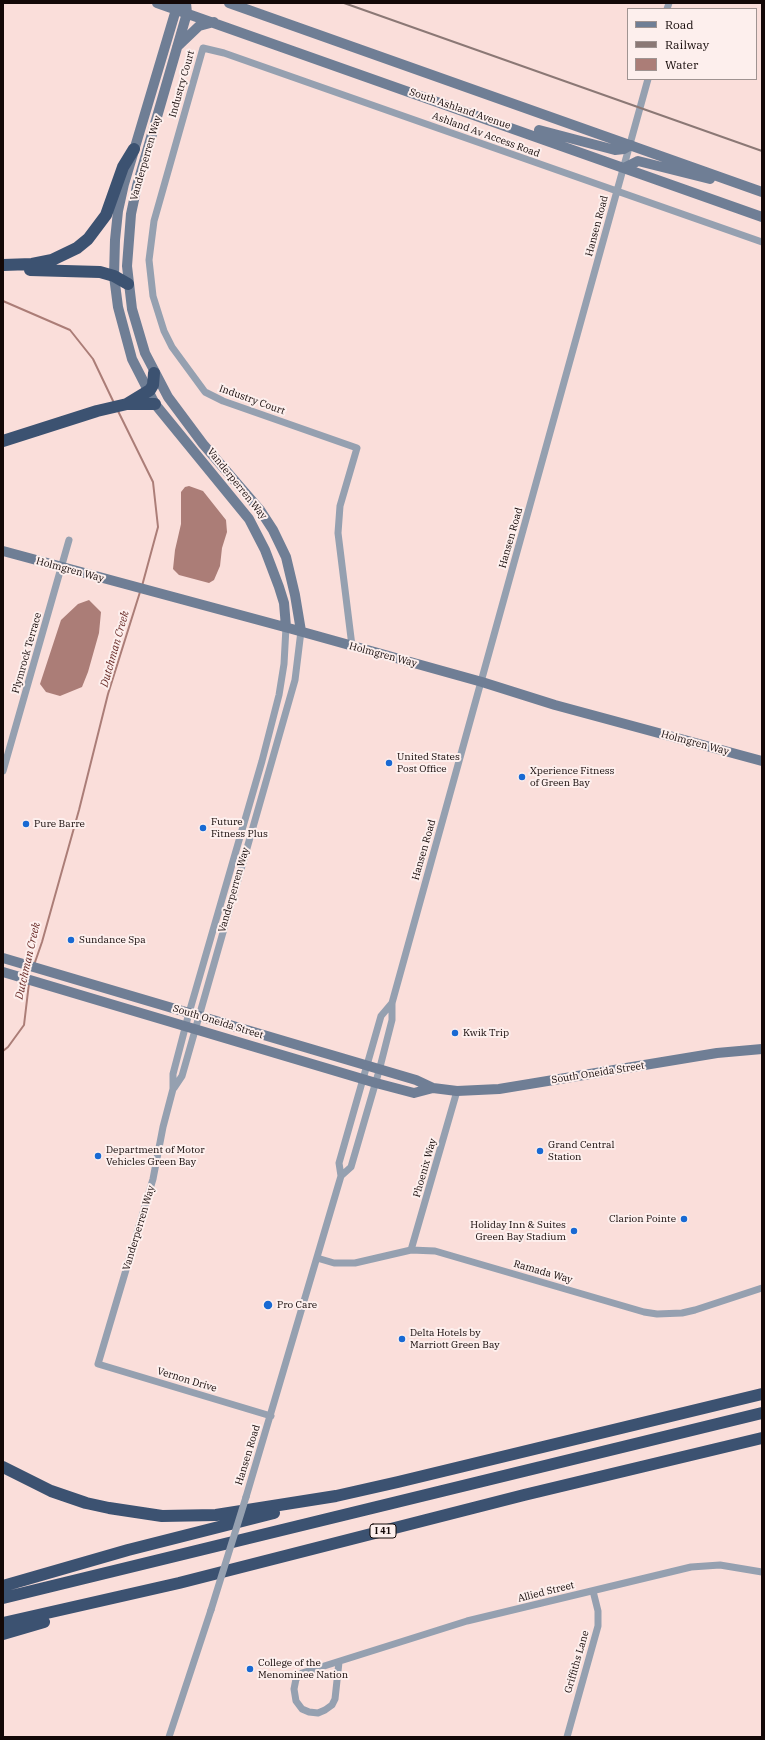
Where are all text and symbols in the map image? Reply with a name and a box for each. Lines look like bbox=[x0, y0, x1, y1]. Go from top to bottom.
legend bbox=[627, 8, 757, 80]
text: Road bbox=[665, 17, 694, 32]
text: Railway bbox=[665, 37, 709, 52]
street label: Industry Court bbox=[167, 49, 197, 119]
text: Water bbox=[665, 57, 698, 72]
street label: South Ashland Avenue bbox=[408, 86, 512, 132]
street label: Ashland Av Access Road bbox=[431, 110, 541, 160]
street label: Vanderperren Way bbox=[128, 114, 164, 202]
street label: Hansen Road bbox=[583, 194, 611, 258]
street label: Industry Court bbox=[217, 383, 287, 417]
street label: Vanderperren Way bbox=[205, 446, 269, 522]
street label: Hansen Road bbox=[497, 506, 525, 570]
street label: Holmgren Way bbox=[35, 555, 105, 585]
water label: Dutchman Creek bbox=[98, 609, 132, 689]
street label: Plymrock Terrace bbox=[10, 611, 44, 695]
street label: Holmgren Way bbox=[348, 640, 418, 670]
street label: Holmgren Way bbox=[660, 728, 730, 758]
place label: United States Post Office bbox=[397, 751, 460, 774]
marker: United States Post Office bbox=[384, 758, 394, 768]
place label: Xperience Fitness of Green Bay bbox=[530, 765, 614, 788]
marker: Xperience Fitness of Green Bay bbox=[517, 772, 527, 782]
place label: Future Fitness Plus bbox=[211, 816, 268, 840]
place label: Pure Barre bbox=[34, 818, 85, 830]
street label: Hansen Road bbox=[410, 818, 438, 882]
marker: Pure Barre bbox=[21, 819, 31, 829]
marker: Future Fitness Plus bbox=[198, 823, 208, 833]
street label: Vanderperren Way bbox=[216, 846, 252, 934]
water label: Dutchman Creek bbox=[13, 921, 43, 1001]
place label: Sundance Spa bbox=[79, 934, 146, 946]
marker: Sundance Spa bbox=[66, 935, 76, 945]
street label: South Oneida Street bbox=[171, 1003, 265, 1041]
place label: Kwik Trip bbox=[463, 1027, 509, 1039]
marker: Kwik Trip bbox=[450, 1028, 460, 1038]
street label: South Oneida Street bbox=[551, 1060, 645, 1086]
street label: Phoenix Way bbox=[411, 1137, 439, 1199]
place label: Grand Central Station bbox=[548, 1139, 614, 1162]
place label: Department of Motor Vehicles Green Bay bbox=[106, 1144, 205, 1168]
marker: Grand Central Station bbox=[535, 1146, 545, 1156]
marker: Department of Motor Vehicles Green Bay bbox=[93, 1151, 103, 1161]
street label: Vanderperren Way bbox=[120, 1184, 158, 1272]
place label: Clarion Pointe bbox=[609, 1213, 676, 1225]
marker: Clarion Pointe bbox=[679, 1214, 689, 1224]
place label: Holiday Inn & Suites Green Bay Stadium bbox=[470, 1219, 566, 1242]
marker: Holiday Inn & Suites Green Bay Stadium bbox=[569, 1226, 579, 1236]
street label: Ramada Way bbox=[512, 1258, 574, 1286]
marker: Pro Care bbox=[262, 1299, 274, 1311]
place label: Pro Care bbox=[277, 1299, 317, 1311]
place label: Delta Hotels by Marriott Green Bay bbox=[410, 1327, 500, 1350]
marker: Delta Hotels by Marriott Green Bay bbox=[397, 1334, 407, 1344]
street label: Vernon Drive bbox=[156, 1365, 218, 1395]
street label: Hansen Road bbox=[233, 1423, 263, 1487]
road number: I 41 bbox=[370, 1524, 396, 1538]
street label: Allied Street bbox=[516, 1579, 576, 1605]
street label: Griffiths Lane bbox=[562, 1629, 592, 1695]
place label: College of the Menominee Nation bbox=[258, 1657, 348, 1680]
marker: College of the Menominee Nation bbox=[245, 1664, 255, 1674]

